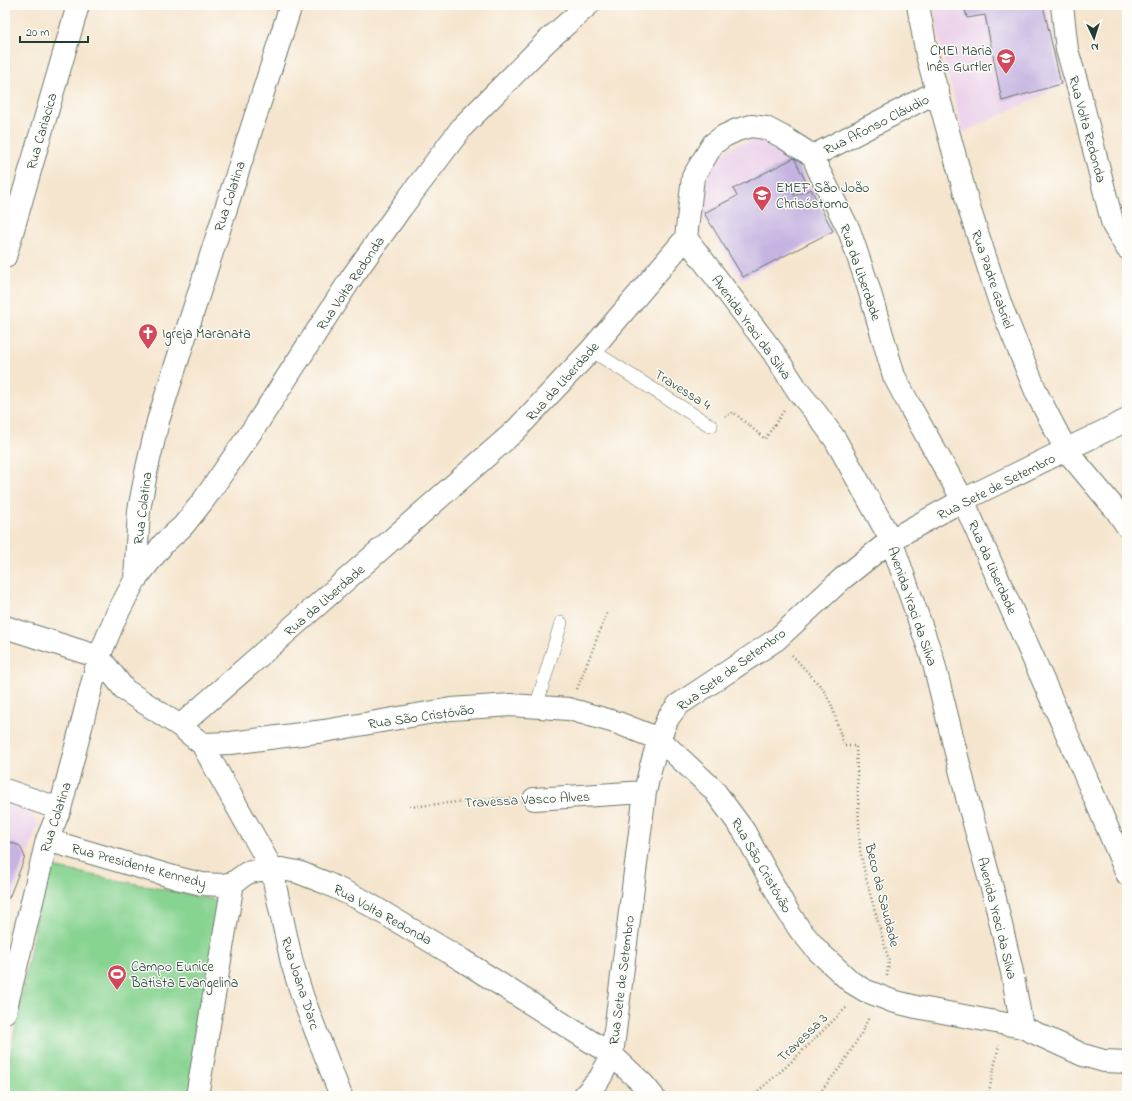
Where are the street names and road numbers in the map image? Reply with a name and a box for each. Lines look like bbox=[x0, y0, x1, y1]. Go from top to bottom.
street label: Rua Volta Redonda bbox=[1062, 74, 1111, 185]
street label: Rua Afonso Cláudio bbox=[820, 90, 933, 161]
street label: Rua Cariacica bbox=[21, 91, 63, 172]
street label: Rua Colatina bbox=[209, 159, 252, 234]
street label: Rua da Liberdade bbox=[833, 221, 886, 324]
street label: Rua Padre Gabriel bbox=[965, 227, 1018, 332]
street label: Rua Volta Redonda bbox=[312, 232, 391, 335]
street label: Avenida Yraci da Silva bbox=[706, 271, 796, 385]
street label: Rua da Liberdade bbox=[522, 337, 605, 427]
street label: Travessa 4 bbox=[650, 365, 715, 416]
street label: Rua Sete de Setembro bbox=[934, 448, 1059, 526]
street label: Rua Colatina bbox=[129, 471, 158, 546]
street label: Rua da Liberdade bbox=[962, 517, 1022, 619]
street label: Avenida Yraci da Silva bbox=[881, 544, 942, 669]
street label: Rua da Liberdade bbox=[280, 560, 371, 642]
street label: Rua Sete de Setembro bbox=[673, 623, 791, 717]
street label: Rua São Cristóvão bbox=[367, 700, 476, 735]
street label: Rua Colatina bbox=[35, 780, 78, 855]
street label: Travessa Vasco Alves bbox=[464, 787, 590, 814]
street label: Rua São Cristóvão bbox=[725, 814, 797, 917]
street label: Rua Presidente Kennedy bbox=[69, 838, 208, 896]
street label: Beco da Saudade bbox=[858, 841, 905, 950]
street label: Avenida Yraci da Silva bbox=[971, 855, 1022, 982]
street label: Rua Volta Redonda bbox=[329, 880, 435, 951]
street label: Rua Sete de Setembro bbox=[604, 914, 641, 1046]
street label: Rua Joana D'arc bbox=[275, 934, 325, 1033]
street label: Travessa 3 bbox=[773, 1008, 833, 1068]

